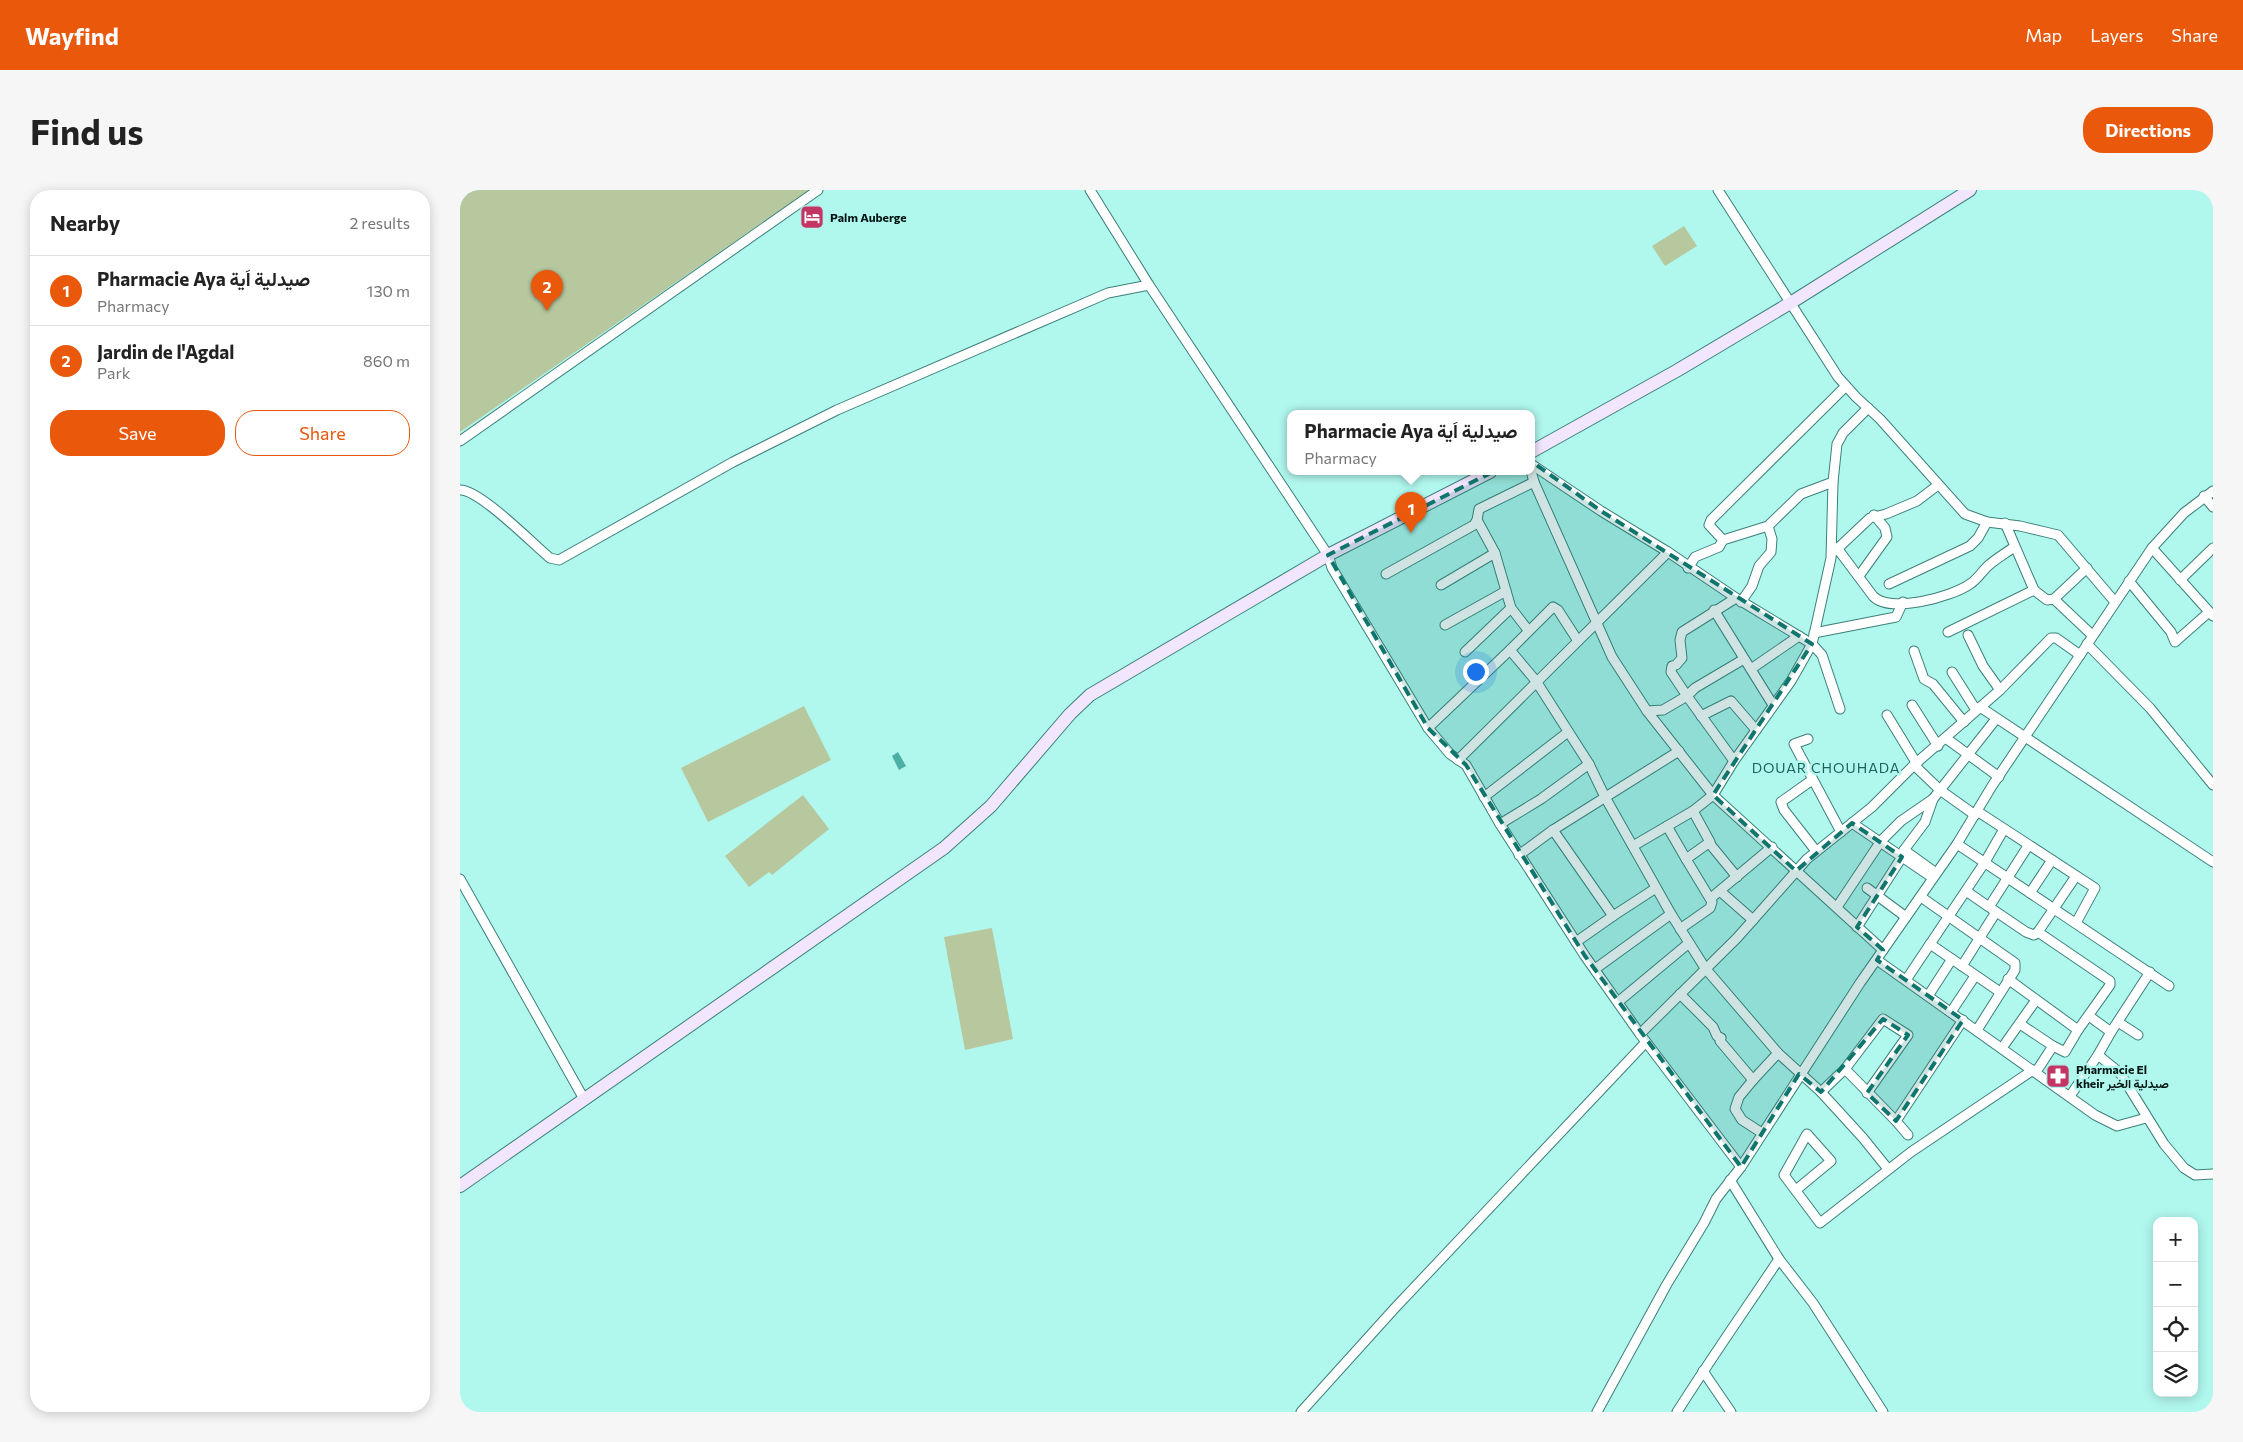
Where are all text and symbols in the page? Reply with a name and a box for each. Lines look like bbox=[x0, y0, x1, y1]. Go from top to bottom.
text: Wayfind bbox=[25, 21, 119, 50]
text: Map bbox=[2025, 24, 2062, 46]
text: Layers bbox=[2090, 24, 2143, 46]
text: Share bbox=[2171, 24, 2218, 46]
button: Directions bbox=[2083, 107, 2213, 153]
text: Find us bbox=[30, 109, 144, 152]
hotel icon: Palm Auberge bbox=[799, 204, 825, 230]
text: Nearby bbox=[50, 210, 120, 235]
place label: Palm Auberge bbox=[830, 210, 907, 224]
text: 2 results bbox=[349, 213, 410, 232]
text: Pharmacie Aya صيدلية اَية bbox=[97, 267, 310, 290]
pin: 2 bbox=[531, 270, 563, 311]
text: 1 bbox=[62, 281, 70, 300]
text: 130 m bbox=[367, 281, 410, 300]
text: Pharmacy bbox=[97, 296, 170, 315]
text: Jardin de l'Agdal bbox=[97, 340, 235, 363]
text: 2 bbox=[61, 351, 71, 370]
text: 860 m bbox=[363, 351, 410, 370]
text: Park bbox=[97, 363, 130, 382]
button: Save bbox=[50, 410, 225, 456]
button: Share bbox=[235, 410, 410, 456]
popup bbox=[1287, 410, 1535, 475]
text: Pharmacie Aya صيدلية اَية bbox=[1304, 419, 1518, 442]
text: Pharmacy bbox=[1304, 448, 1377, 467]
pin: 1 bbox=[1395, 492, 1427, 533]
your location bbox=[1463, 659, 1489, 685]
district label: DOUAR CHOUHADA bbox=[1752, 759, 1900, 776]
place label: Pharmacie El kheir صيدلية الخير bbox=[2076, 1062, 2169, 1092]
pharmacy icon: Pharmacie El kheir صيدلية الخير bbox=[2045, 1063, 2071, 1089]
map controls bbox=[2153, 1217, 2198, 1397]
button: + bbox=[2153, 1217, 2198, 1262]
button: − bbox=[2153, 1262, 2198, 1307]
button: locate bbox=[2153, 1307, 2198, 1352]
button: layers bbox=[2153, 1352, 2198, 1397]

